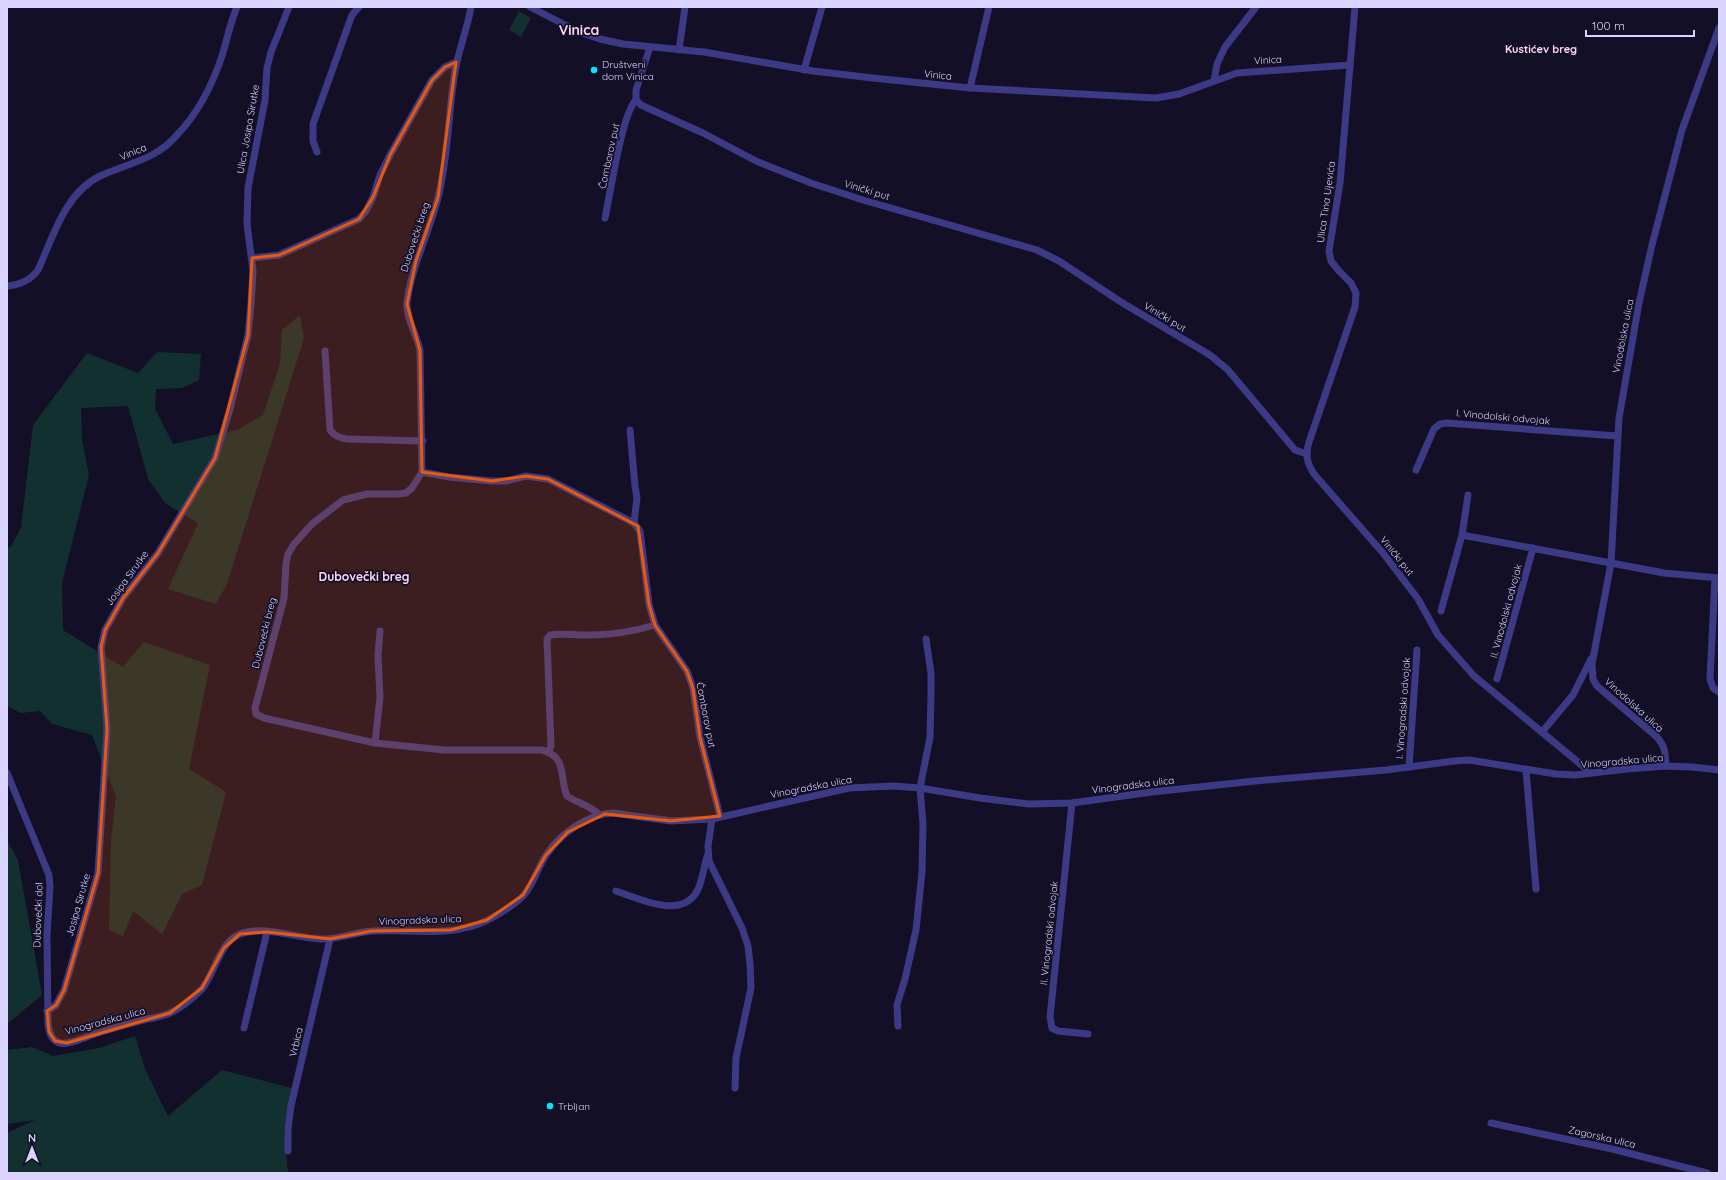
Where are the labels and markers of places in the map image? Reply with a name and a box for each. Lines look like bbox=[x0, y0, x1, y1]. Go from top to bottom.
place label: Društveni dom Vinica bbox=[602, 58, 654, 83]
marker: Društveni dom Vinica bbox=[589, 65, 599, 75]
place label: Trbljan bbox=[558, 1100, 590, 1113]
marker: Trbljan bbox=[545, 1101, 555, 1111]

